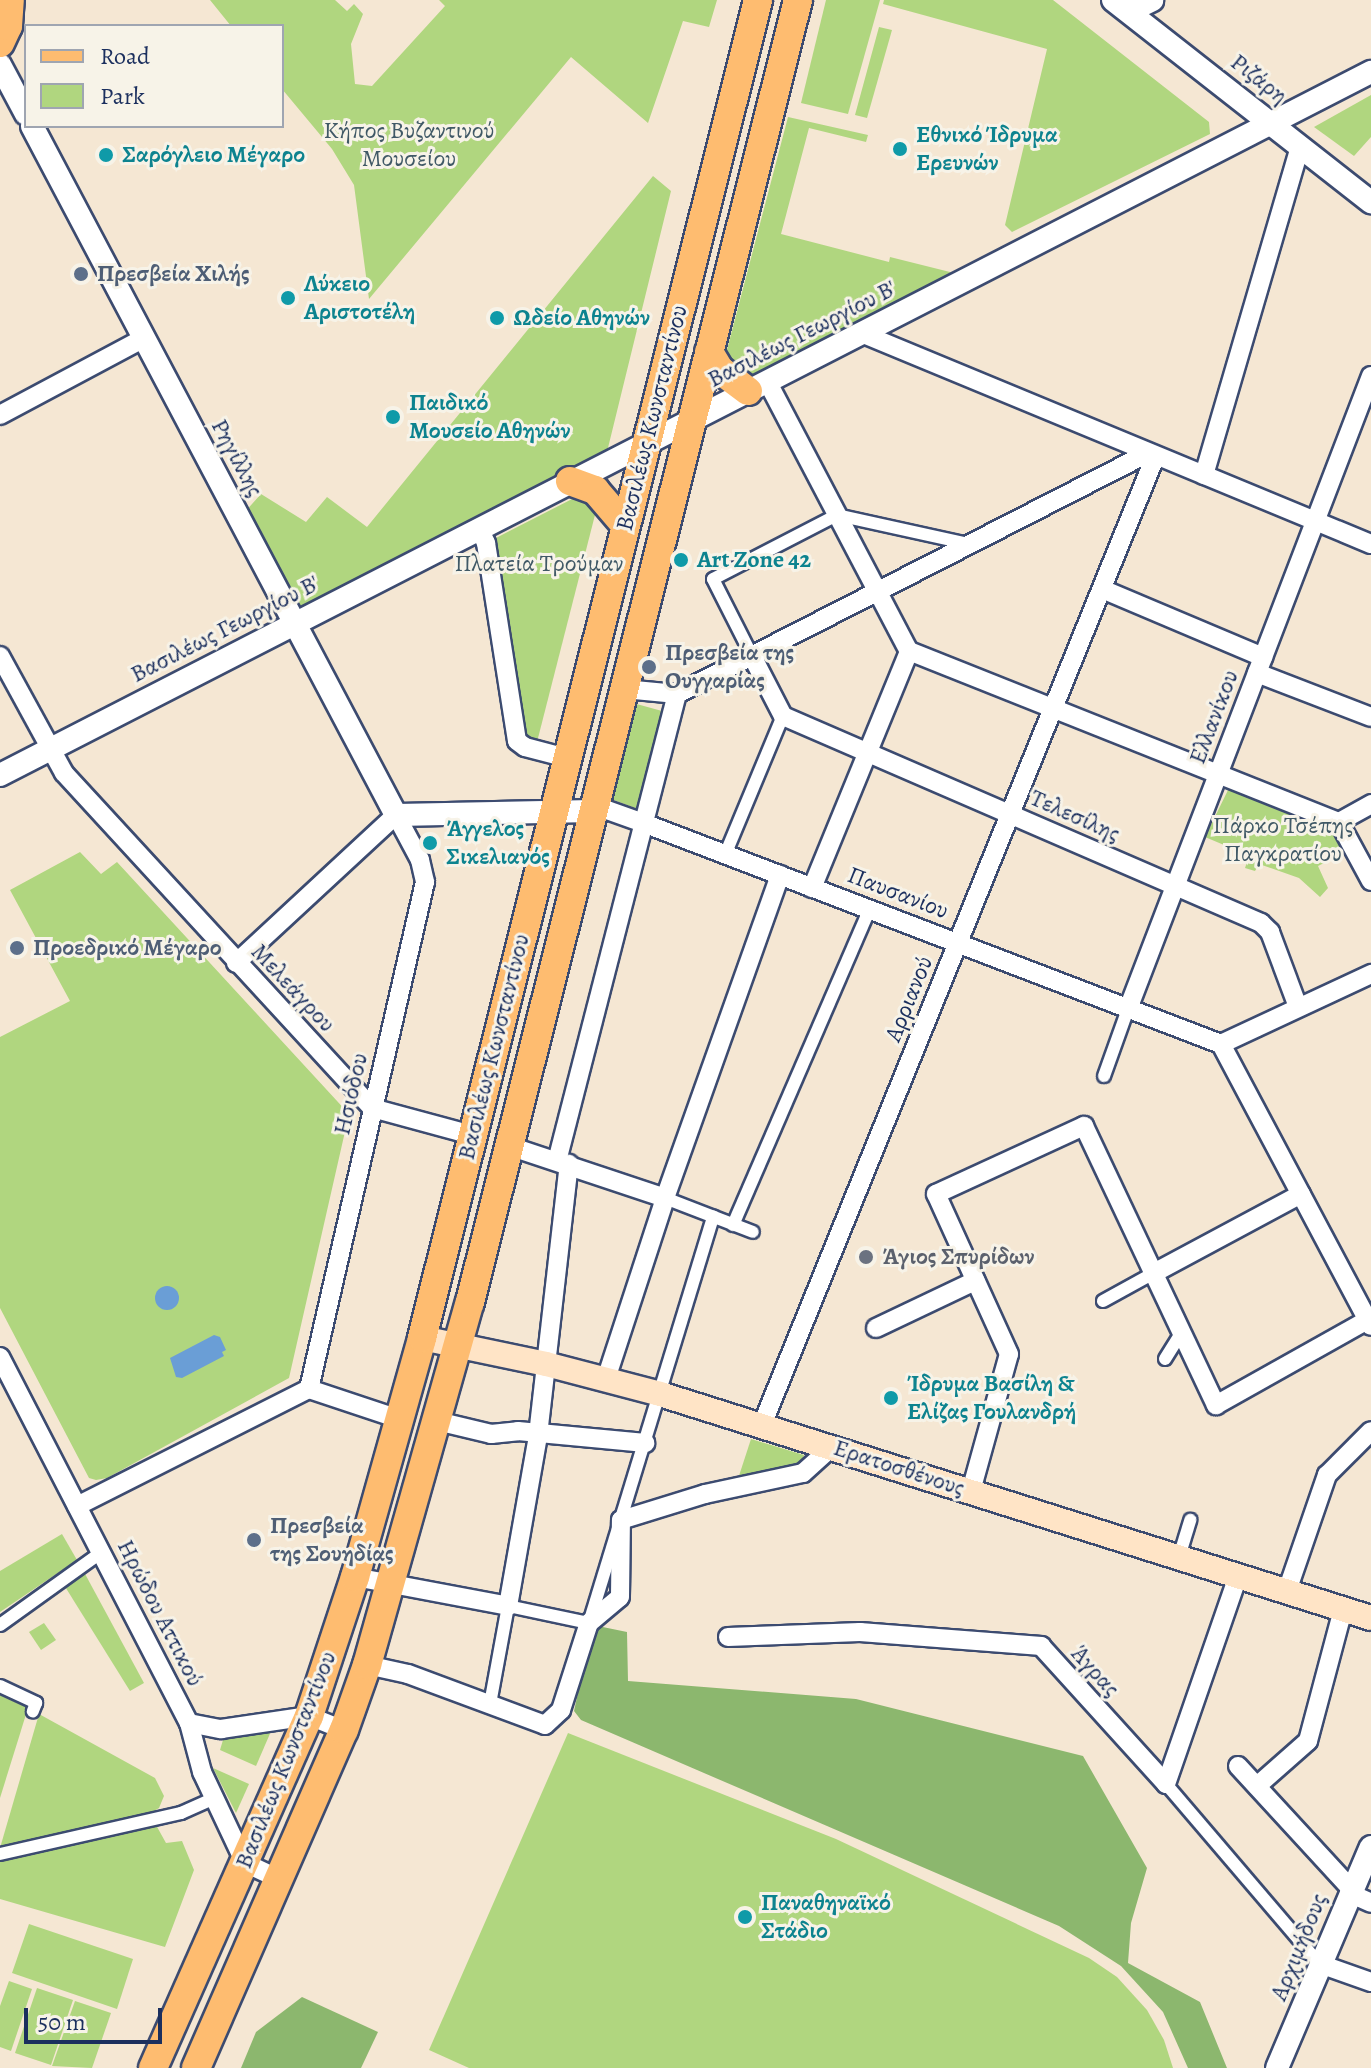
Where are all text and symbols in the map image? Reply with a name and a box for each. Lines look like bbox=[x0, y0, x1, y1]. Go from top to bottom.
legend bbox=[24, 24, 284, 128]
text: Road bbox=[100, 40, 150, 72]
street label: Ριζάρη bbox=[1225, 48, 1293, 110]
text: Park bbox=[100, 80, 145, 112]
park label: Κήπος Βυζαντινού Μουσείου bbox=[324, 117, 494, 173]
place label: Εθνικό Ίδρυμα Ερευνών bbox=[916, 121, 1059, 177]
marker: Εθνικό Ίδρυμα Ερευνών bbox=[891, 140, 909, 158]
place label: Σαρόγλειο Μέγαρο bbox=[122, 141, 305, 169]
marker: Σαρόγλειο Μέγαρο bbox=[97, 146, 115, 164]
place label: Πρεσβεία Χιλής bbox=[97, 260, 250, 288]
marker: Πρεσβεία Χιλής bbox=[72, 265, 90, 283]
place label: Λύκειο Αριστοτέλη bbox=[304, 270, 415, 326]
street label: Βασιλέως Γεωργίου Β' bbox=[703, 274, 901, 394]
marker: Λύκειο Αριστοτέλη bbox=[279, 289, 297, 307]
street label: Βασιλέως Κωνσταντίνου bbox=[610, 302, 694, 534]
place label: Ωδείο Αθηνών bbox=[513, 304, 650, 332]
marker: Ωδείο Αθηνών bbox=[488, 309, 506, 327]
place label: Παιδικό Μουσείο Αθηνών bbox=[409, 389, 570, 445]
marker: Παιδικό Μουσείο Αθηνών bbox=[384, 408, 402, 426]
street label: Ρηγίλλης bbox=[205, 414, 269, 502]
place label: Art Zone 42 bbox=[697, 546, 811, 574]
park label: Πλατεία Τρούμαν bbox=[455, 550, 623, 578]
marker: Art Zone 42 bbox=[672, 551, 690, 569]
street label: Βασιλέως Γεωργίου Β' bbox=[126, 569, 324, 689]
place label: Πρεσβεία της Ουγγαρίας bbox=[665, 639, 794, 695]
marker: Πρεσβεία της Ουγγαρίας bbox=[640, 658, 658, 676]
street label: Ελλανίκου bbox=[1183, 666, 1245, 768]
street label: Τελεσίλης bbox=[1026, 783, 1124, 849]
park label: Πάρκο Τσέπης Παγκρατίου bbox=[1213, 812, 1353, 868]
place label: Άγγελος Σικελιανός bbox=[446, 815, 550, 871]
marker: Άγγελος Σικελιανός bbox=[421, 834, 439, 852]
street label: Παυσανίου bbox=[844, 861, 952, 925]
street label: Βασιλέως Κωνσταντίνου bbox=[452, 931, 536, 1163]
place label: Προεδρικό Μέγαρο bbox=[33, 934, 222, 962]
street label: Μελεάγρου bbox=[245, 938, 341, 1038]
marker: Προεδρικό Μέγαρο bbox=[8, 939, 26, 957]
street label: Αρριανού bbox=[879, 952, 939, 1046]
street label: Ησιόδου bbox=[328, 1050, 374, 1138]
place label: Άγιος Σπυρίδων bbox=[882, 1243, 1035, 1271]
marker: Άγιος Σπυρίδων bbox=[857, 1248, 875, 1266]
place label: Ίδρυμα Βασίλη & Ελίζας Γουλανδρή bbox=[907, 1370, 1076, 1426]
marker: Ίδρυμα Βασίλη & Ελίζας Γουλανδρή bbox=[882, 1389, 900, 1407]
street label: Ερατοσθένους bbox=[830, 1433, 968, 1503]
place label: Πρεσβεία της Σουηδίας bbox=[270, 1512, 394, 1568]
marker: Πρεσβεία της Σουηδίας bbox=[245, 1531, 263, 1549]
street label: Ηρώδου Αττικού bbox=[111, 1535, 209, 1691]
street label: Άγρας bbox=[1064, 1639, 1126, 1703]
street label: Βασιλέως Κωνσταντίνου bbox=[229, 1647, 343, 1873]
place label: Παναθηναϊκό Στάδιο bbox=[761, 1889, 891, 1945]
street label: Αρχιμήδους bbox=[1264, 1889, 1334, 2005]
marker: Παναθηναϊκό Στάδιο bbox=[736, 1908, 754, 1926]
scale bar bbox=[28, 1992, 166, 2042]
text: 50 m bbox=[38, 2006, 86, 2038]

